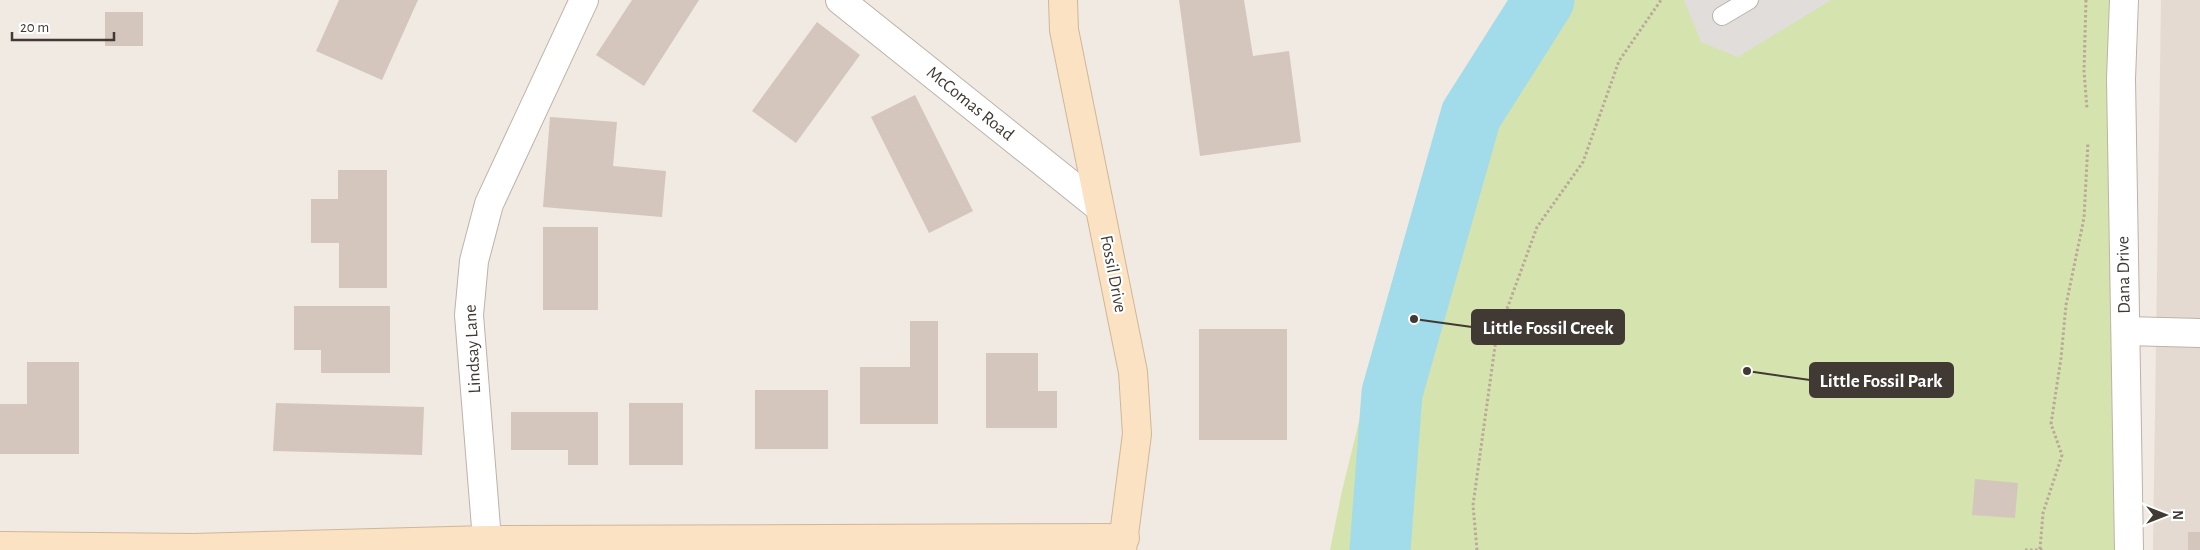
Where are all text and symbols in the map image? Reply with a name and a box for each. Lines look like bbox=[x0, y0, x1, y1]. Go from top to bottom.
scale bar bbox=[12, 10, 115, 42]
text: 20 m bbox=[20, 20, 49, 35]
street label: McComas Road bbox=[923, 63, 1017, 145]
street label: Fossil Drive bbox=[1097, 234, 1129, 314]
street label: Dana Drive bbox=[2114, 236, 2134, 314]
street label: Lindsay Lane bbox=[462, 304, 484, 394]
callout: Little Fossil Creek bbox=[1472, 310, 1624, 344]
text: Little Fossil Creek bbox=[1482, 319, 1614, 338]
callout: Little Fossil Park bbox=[1810, 363, 1953, 397]
text: Little Fossil Park bbox=[1820, 372, 1943, 391]
north arrow bbox=[2140, 490, 2190, 540]
text: N bbox=[2170, 510, 2184, 520]

